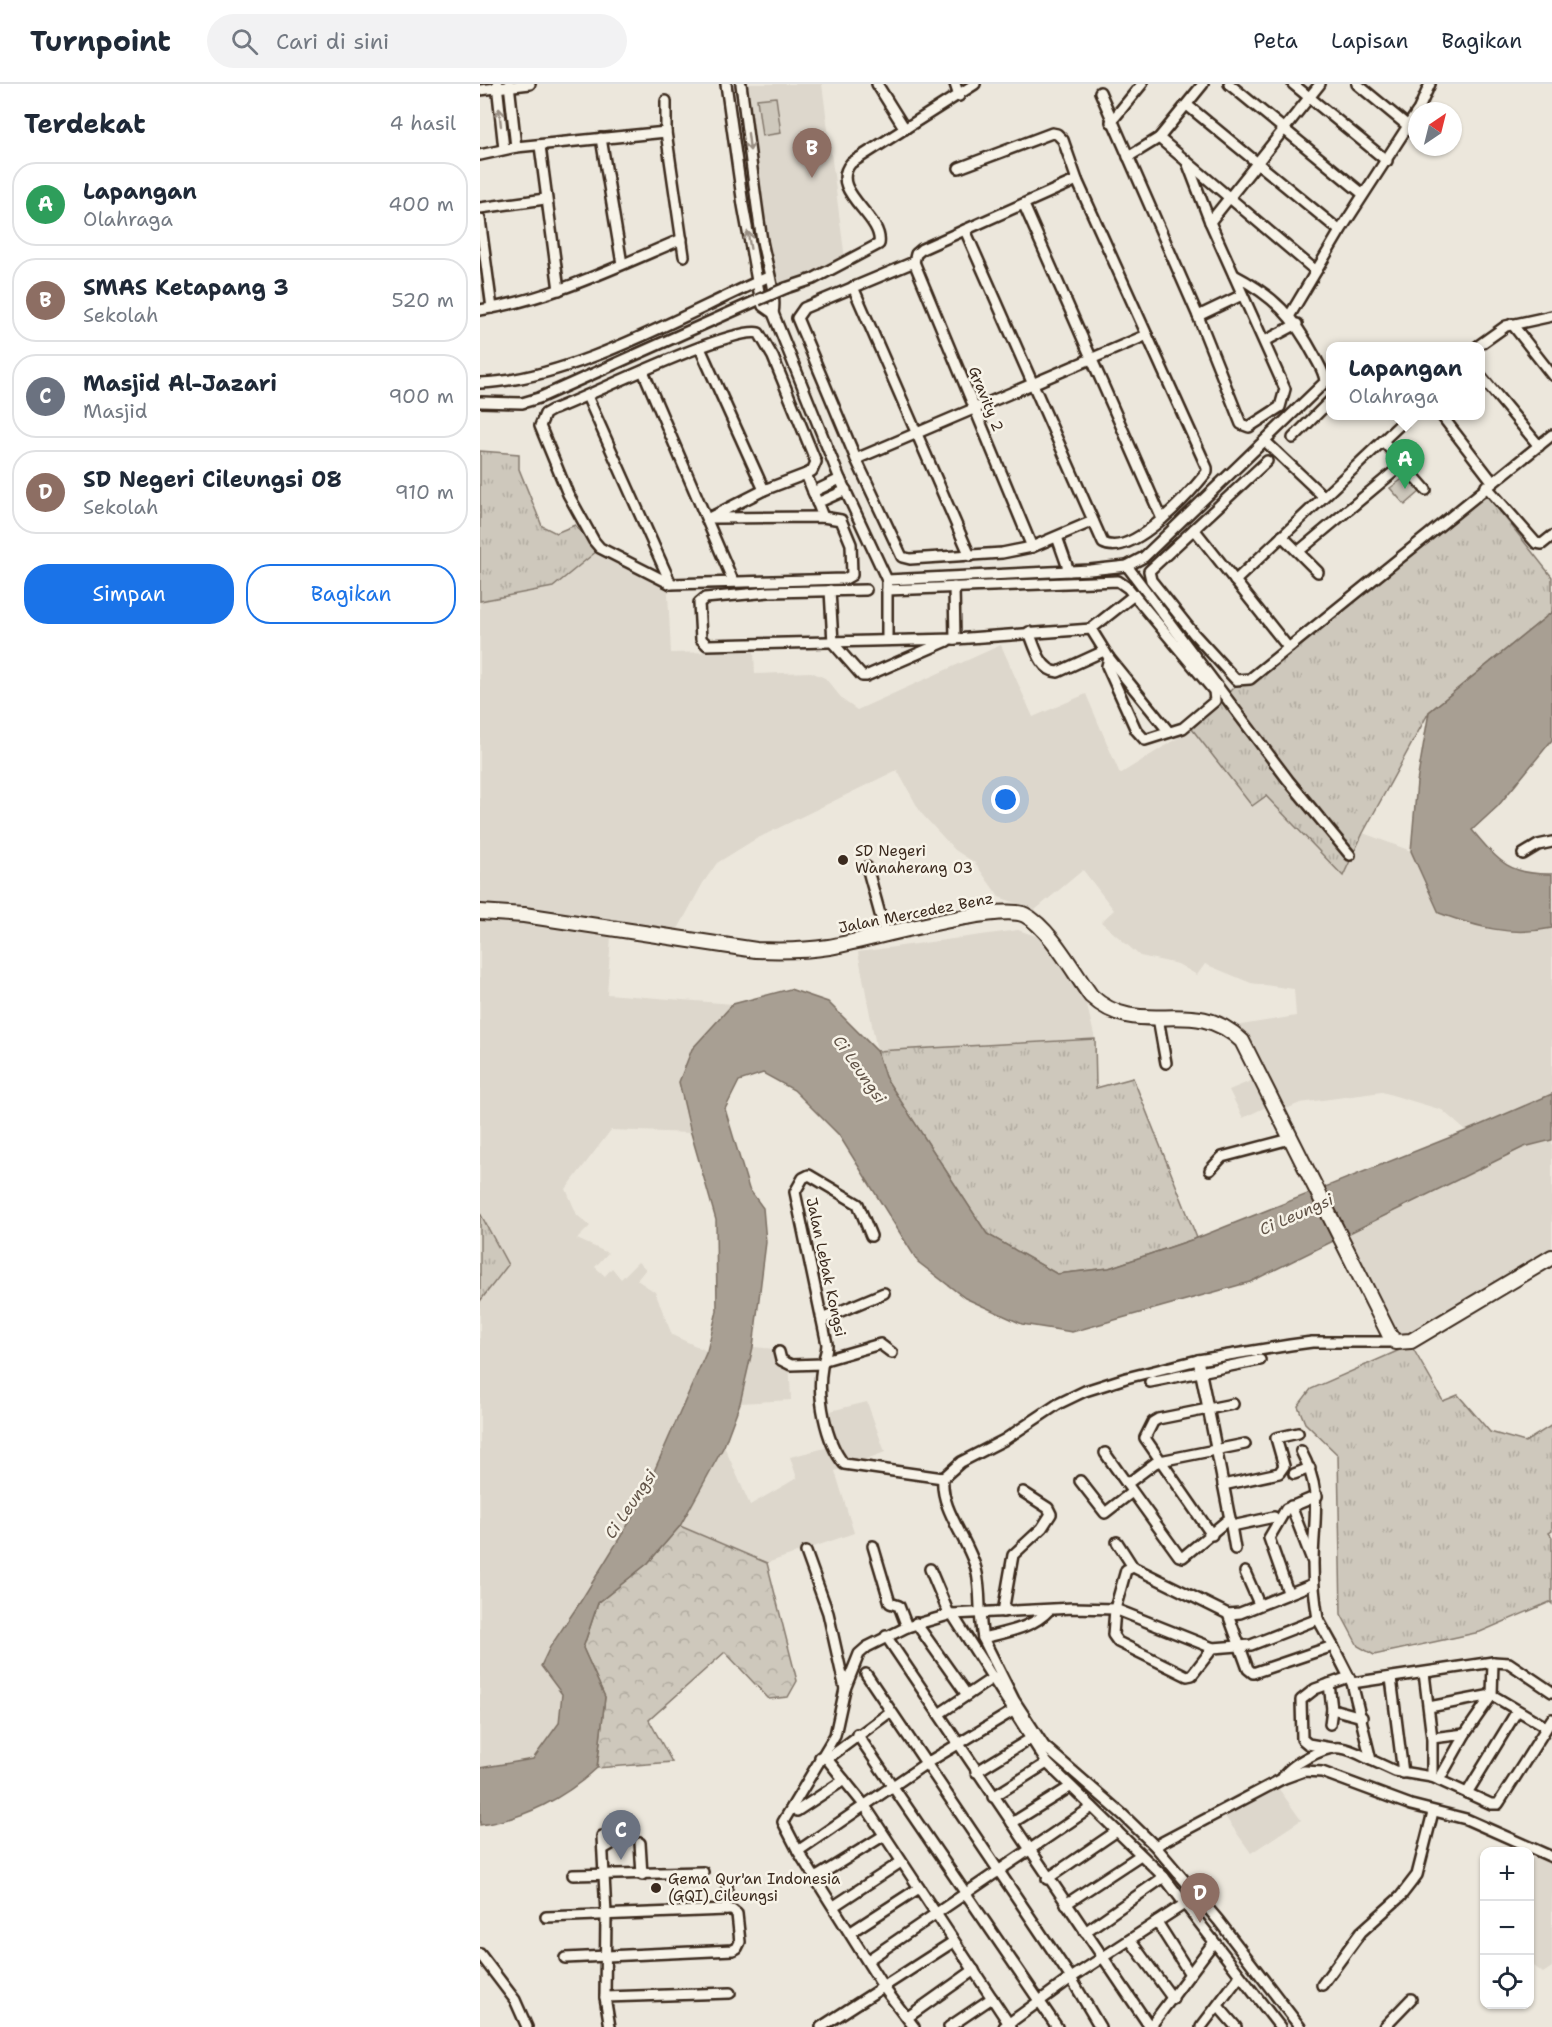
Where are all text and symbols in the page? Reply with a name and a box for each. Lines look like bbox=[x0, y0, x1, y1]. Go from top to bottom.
search box bbox=[207, 14, 627, 68]
text: Turnpoint bbox=[30, 22, 171, 60]
icon: search bbox=[228, 25, 261, 58]
text: Cari di sini bbox=[276, 27, 389, 56]
text: Peta bbox=[1253, 27, 1298, 55]
text: Lapisan bbox=[1331, 27, 1408, 55]
text: Bagikan bbox=[1441, 27, 1522, 55]
north arrow bbox=[1408, 102, 1462, 156]
text: Terdekat bbox=[24, 106, 146, 141]
one-way arrow bbox=[495, 107, 506, 127]
text: 4 hasil bbox=[390, 110, 456, 136]
pin: B bbox=[792, 128, 832, 178]
one-way arrow bbox=[743, 132, 754, 151]
text: Lapangan bbox=[83, 177, 197, 206]
text: A bbox=[38, 191, 53, 217]
text: 400 m bbox=[388, 191, 454, 217]
text: Olahraga bbox=[83, 206, 173, 232]
one-way arrow bbox=[743, 230, 754, 250]
text: SMAS Ketapang 3 bbox=[83, 273, 289, 302]
text: B bbox=[39, 287, 52, 313]
text: 520 m bbox=[391, 287, 454, 313]
text: Sekolah bbox=[83, 302, 158, 328]
popup bbox=[1326, 342, 1485, 420]
text: Lapangan bbox=[1349, 354, 1463, 383]
street label: Gravity 2 bbox=[964, 363, 1008, 435]
text: Masjid Al-Jazari bbox=[83, 369, 277, 398]
text: C bbox=[39, 383, 52, 409]
text: 900 m bbox=[388, 383, 454, 409]
text: Olahraga bbox=[1349, 383, 1439, 409]
text: Masjid bbox=[83, 398, 147, 424]
pin: A bbox=[1386, 440, 1424, 489]
text: SD Negeri Cileungsi 08 bbox=[83, 465, 342, 494]
text: D bbox=[38, 479, 53, 505]
text: 910 m bbox=[395, 479, 454, 505]
text: Sekolah bbox=[83, 494, 158, 520]
button: Simpan bbox=[24, 564, 234, 624]
button: Bagikan bbox=[246, 564, 456, 624]
your location bbox=[991, 785, 1020, 814]
place label: SD Negeri Wanaherang 03 bbox=[855, 841, 973, 878]
marker: SD Negeri Wanaherang 03 bbox=[836, 853, 850, 867]
street label: Jalan Mercedez Benz bbox=[837, 888, 995, 938]
water label: Ci Leungsi bbox=[828, 1031, 891, 1108]
water label: Ci Leungsi bbox=[1256, 1189, 1337, 1240]
street label: Jalan Lebak Kongsi bbox=[801, 1196, 851, 1338]
water label: Ci Leungsi bbox=[600, 1466, 661, 1543]
pin: C bbox=[602, 1810, 640, 1860]
map controls bbox=[1480, 1847, 1534, 2009]
button: + bbox=[1480, 1847, 1534, 1901]
place label: Gema Qur'an Indonesia (GQI) Cileungsi bbox=[668, 1869, 841, 1906]
pin: D bbox=[1180, 1874, 1220, 1923]
marker: Gema Qur'an Indonesia (GQI) Cileungsi bbox=[649, 1881, 663, 1895]
button: − bbox=[1480, 1901, 1534, 1955]
button: locate bbox=[1480, 1955, 1534, 2009]

